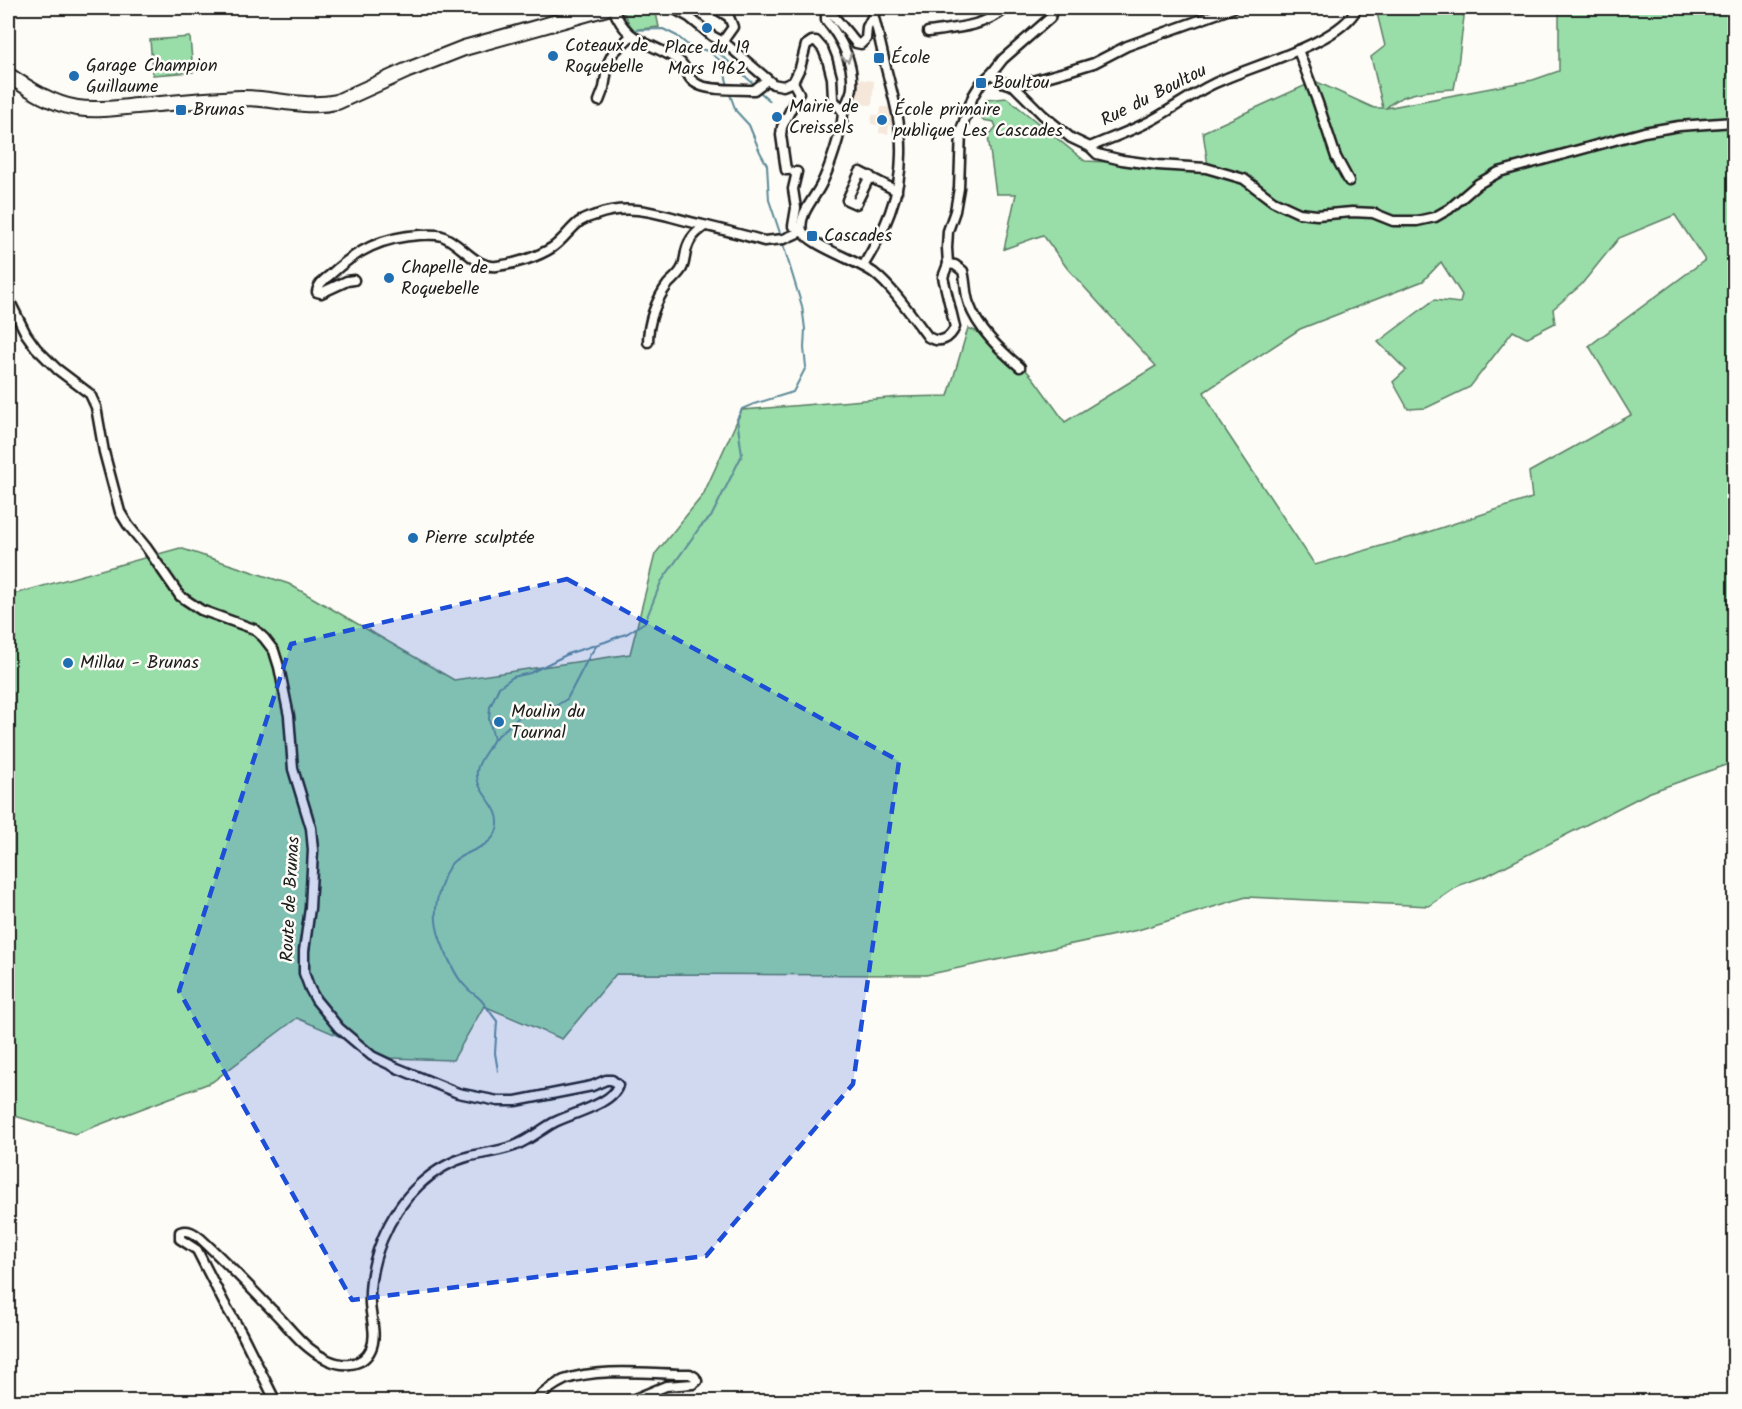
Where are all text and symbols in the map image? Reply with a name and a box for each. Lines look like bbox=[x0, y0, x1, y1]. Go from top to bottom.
marker: Place du 19 Mars 1962 bbox=[700, 21, 714, 35]
place label: Coteaux de Roquebelle bbox=[565, 32, 648, 82]
place label: Place du 19 Mars 1962 bbox=[664, 34, 750, 84]
place label: École bbox=[891, 44, 930, 73]
marker: Coteaux de Roquebelle bbox=[546, 49, 560, 63]
marker: École bbox=[872, 51, 886, 65]
place label: Garage Champion Guillaume bbox=[86, 52, 218, 102]
one-way arrow bbox=[840, 52, 852, 63]
street label: Rue du Boultou bbox=[1096, 57, 1212, 135]
marker: Garage Champion Guillaume bbox=[67, 69, 81, 83]
place label: Boultou bbox=[993, 69, 1050, 98]
marker: Boultou bbox=[974, 76, 988, 90]
place label: Mairie de Creissels bbox=[789, 93, 859, 143]
place label: Brunas bbox=[193, 96, 245, 125]
place label: École primaire publique Les Cascades bbox=[893, 96, 1063, 146]
marker: Brunas bbox=[174, 103, 188, 117]
marker: Mairie de Creissels bbox=[770, 110, 784, 124]
marker: École primaire publique Les Cascades bbox=[875, 113, 889, 127]
place label: Cascades bbox=[824, 222, 892, 251]
marker: Cascades bbox=[805, 229, 819, 243]
place label: Chapelle de Roquebelle bbox=[401, 254, 488, 304]
marker: Chapelle de Roquebelle bbox=[382, 271, 396, 285]
place label: Pierre sculptée bbox=[425, 524, 535, 553]
marker: Pierre sculptée bbox=[406, 531, 420, 545]
place label: Millau - Brunas bbox=[80, 649, 199, 678]
marker: Millau - Brunas bbox=[61, 656, 75, 670]
place label: Moulin du Tournal bbox=[511, 698, 586, 748]
marker: Moulin du Tournal bbox=[492, 715, 506, 729]
street label: Route de Brunas bbox=[273, 835, 309, 963]

